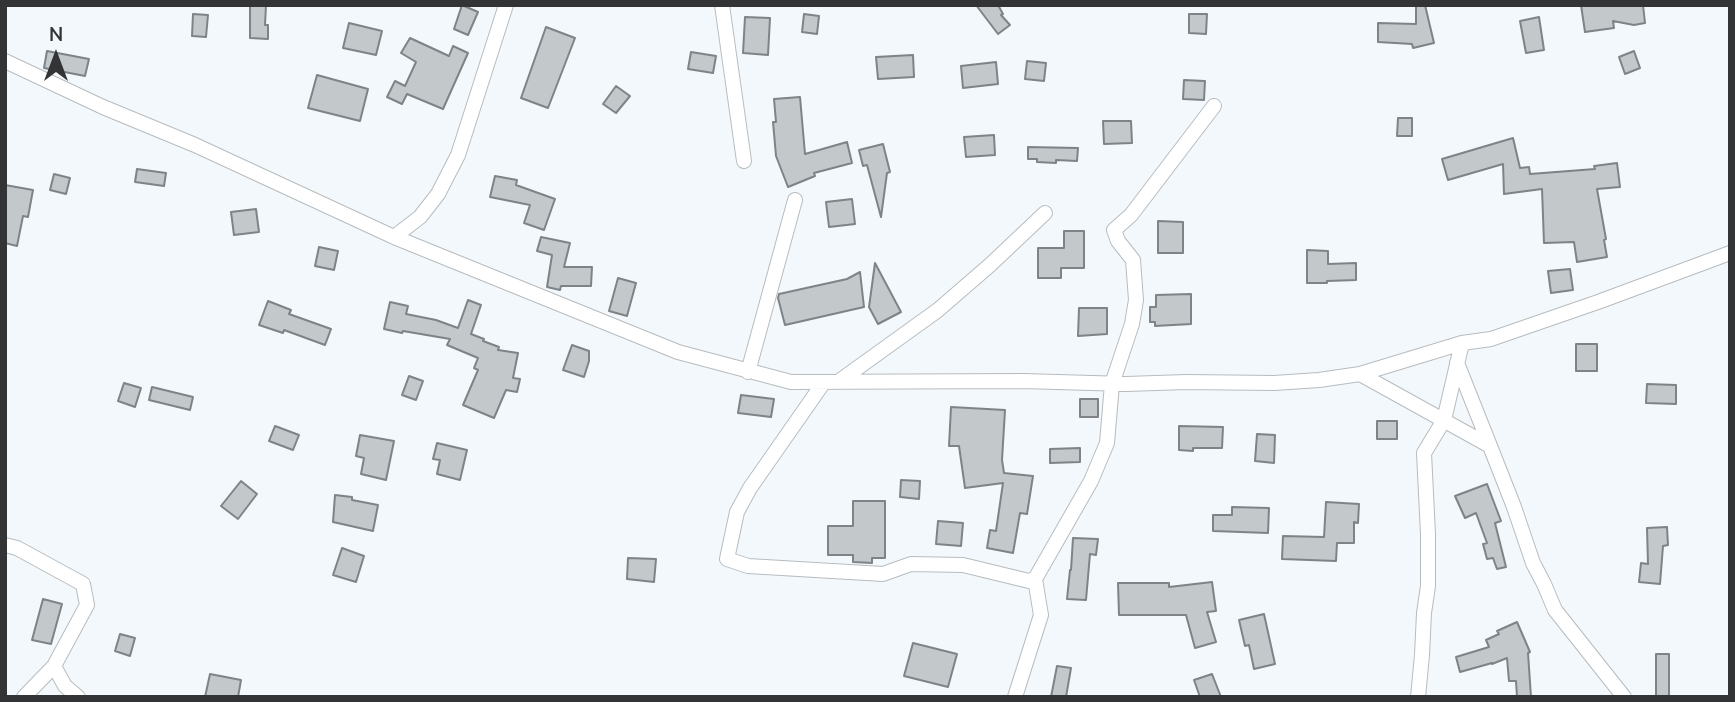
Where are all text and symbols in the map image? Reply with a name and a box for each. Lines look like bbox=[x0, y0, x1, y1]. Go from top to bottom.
north arrow bbox=[21, 21, 91, 91]
text: N bbox=[49, 22, 63, 48]

